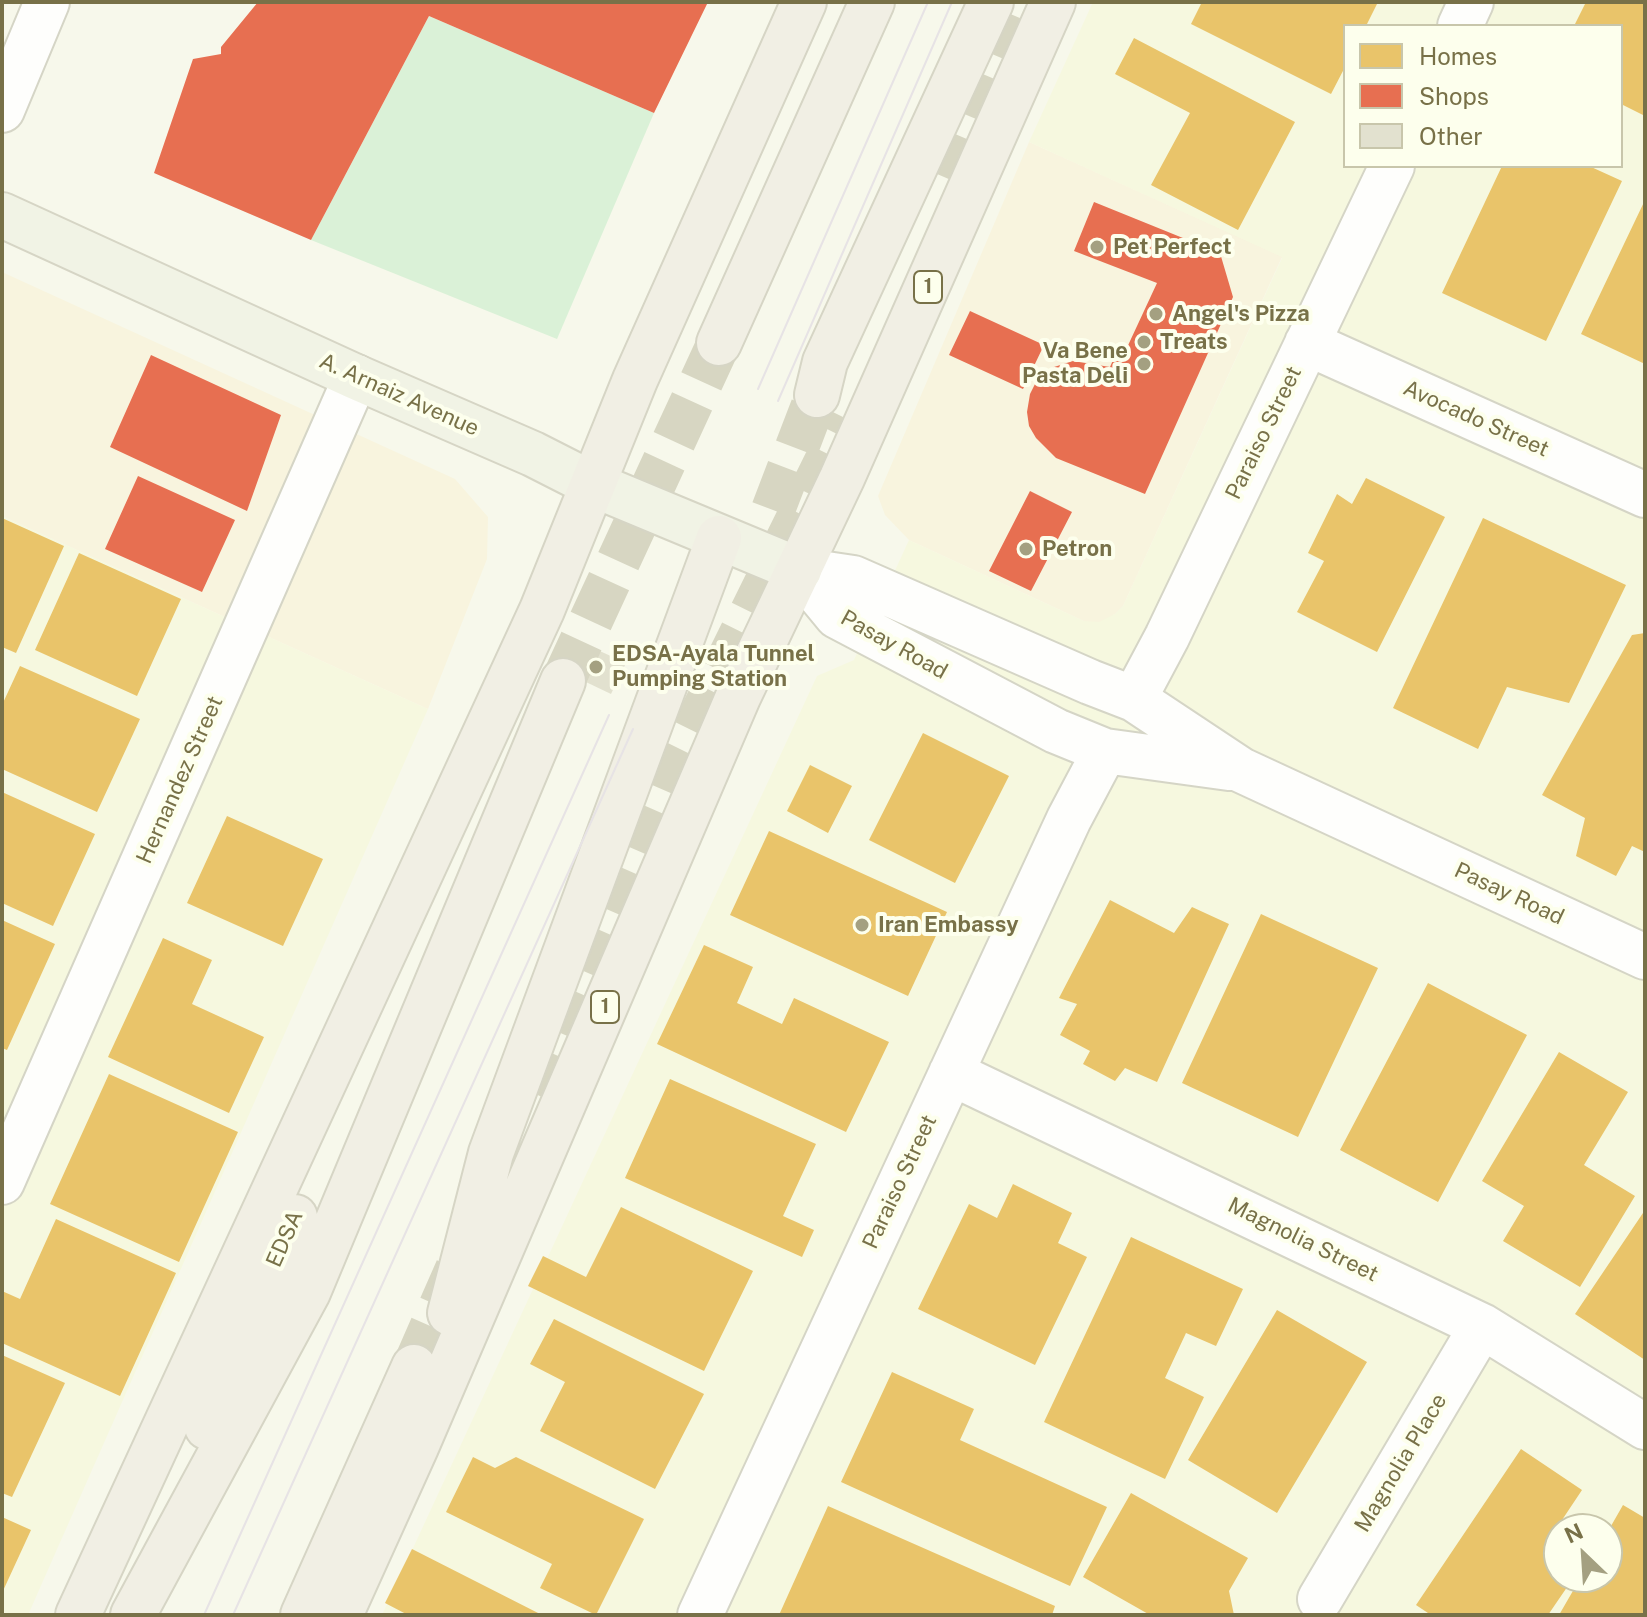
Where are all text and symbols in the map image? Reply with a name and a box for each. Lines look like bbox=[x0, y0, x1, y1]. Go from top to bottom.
legend bbox=[1343, 24, 1623, 168]
text: Homes bbox=[1419, 42, 1497, 70]
text: Shops bbox=[1419, 82, 1489, 110]
text: Other bbox=[1419, 122, 1483, 150]
place label: Pet Perfect bbox=[1113, 234, 1232, 260]
marker: Pet Perfect bbox=[1088, 238, 1106, 256]
road number: 1 bbox=[914, 271, 942, 303]
place label: Angel's Pizza bbox=[1172, 301, 1310, 327]
marker: Angel's Pizza bbox=[1147, 305, 1165, 323]
place label: Treats bbox=[1160, 329, 1228, 355]
marker: Treats bbox=[1135, 333, 1153, 351]
place label: Va Bene Pasta Deli bbox=[1022, 338, 1128, 390]
street label: A. Arnaiz Avenue bbox=[315, 348, 483, 442]
marker: Va Bene Pasta Deli bbox=[1135, 355, 1153, 373]
street label: Paraiso Street bbox=[1220, 362, 1308, 504]
street label: Avocado Street bbox=[1399, 375, 1553, 463]
place label: Petron bbox=[1042, 536, 1112, 562]
marker: Petron bbox=[1017, 540, 1035, 558]
street label: Pasay Road bbox=[836, 605, 952, 685]
place label: EDSA-Ayala Tunnel Pumping Station bbox=[612, 641, 815, 692]
marker: EDSA-Ayala Tunnel Pumping Station bbox=[587, 658, 605, 676]
street label: Hernandez Street bbox=[131, 692, 229, 868]
street label: Pasay Road bbox=[1450, 857, 1568, 931]
place label: Iran Embassy bbox=[878, 912, 1019, 938]
marker: Iran Embassy bbox=[853, 916, 871, 934]
road number: 1 bbox=[591, 991, 619, 1023]
street label: Paraiso Street bbox=[857, 1111, 943, 1253]
street label: Magnolia Street bbox=[1223, 1192, 1383, 1288]
street label: EDSA bbox=[261, 1207, 309, 1271]
street label: Magnolia Place bbox=[1349, 1389, 1453, 1537]
north arrow bbox=[1543, 1513, 1623, 1593]
text: N bbox=[1560, 1518, 1587, 1548]

